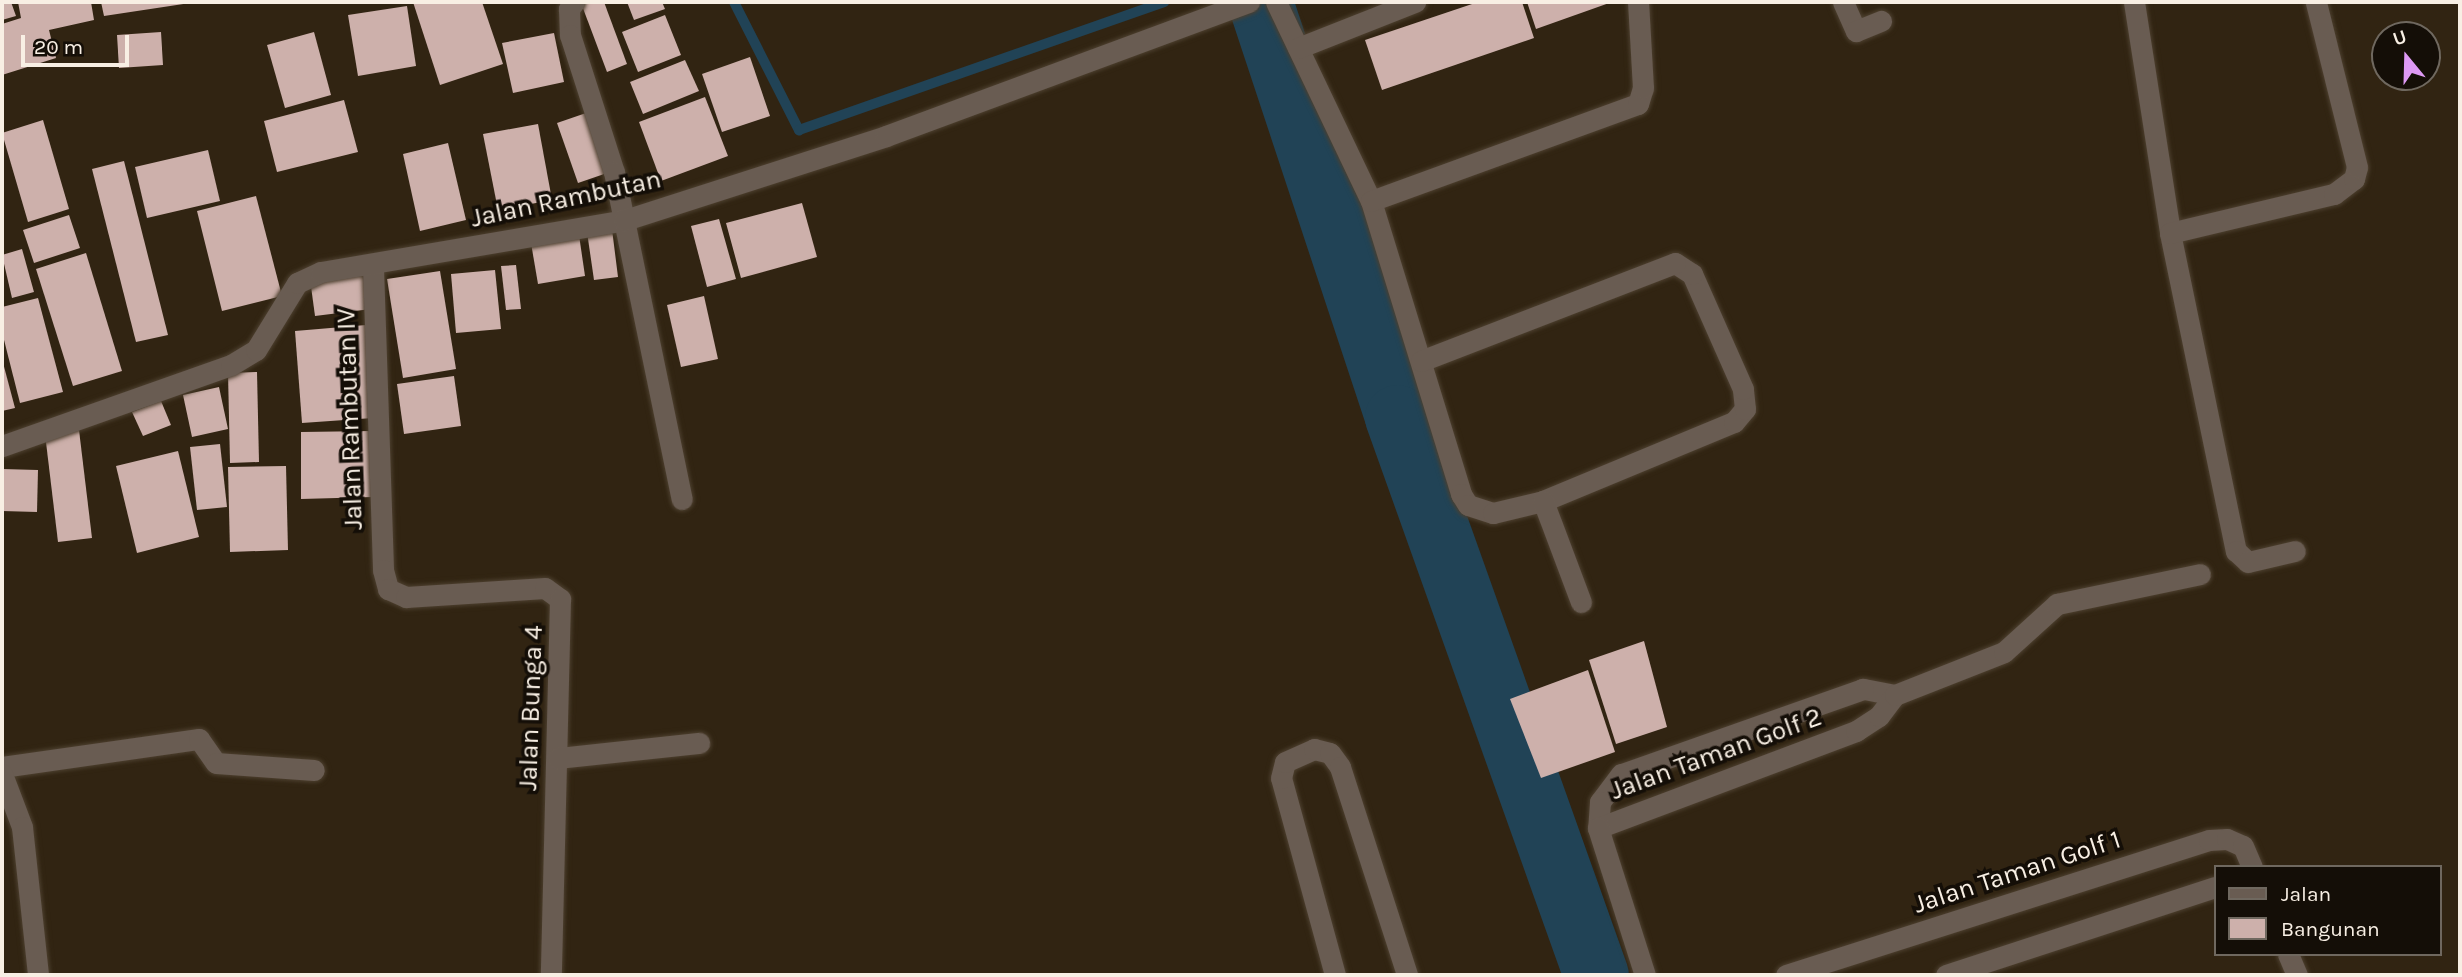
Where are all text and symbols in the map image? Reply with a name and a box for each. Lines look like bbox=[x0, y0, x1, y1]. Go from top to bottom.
scale bar bbox=[24, 21, 133, 65]
north arrow bbox=[2371, 21, 2441, 91]
text: U bbox=[2390, 25, 2410, 51]
text: 20 m bbox=[34, 35, 83, 59]
street label: Jalan Rambutan bbox=[468, 164, 664, 234]
street label: Jalan Rambutan IV bbox=[331, 308, 369, 530]
street label: Jalan Bunga 4 bbox=[513, 625, 549, 791]
street label: Jalan Taman Golf 2 bbox=[1606, 701, 1826, 807]
street label: Jalan Taman Golf 1 bbox=[1910, 824, 2124, 920]
legend bbox=[2214, 865, 2441, 956]
text: Jalan bbox=[2281, 882, 2331, 906]
text: Bangunan bbox=[2281, 917, 2380, 941]

